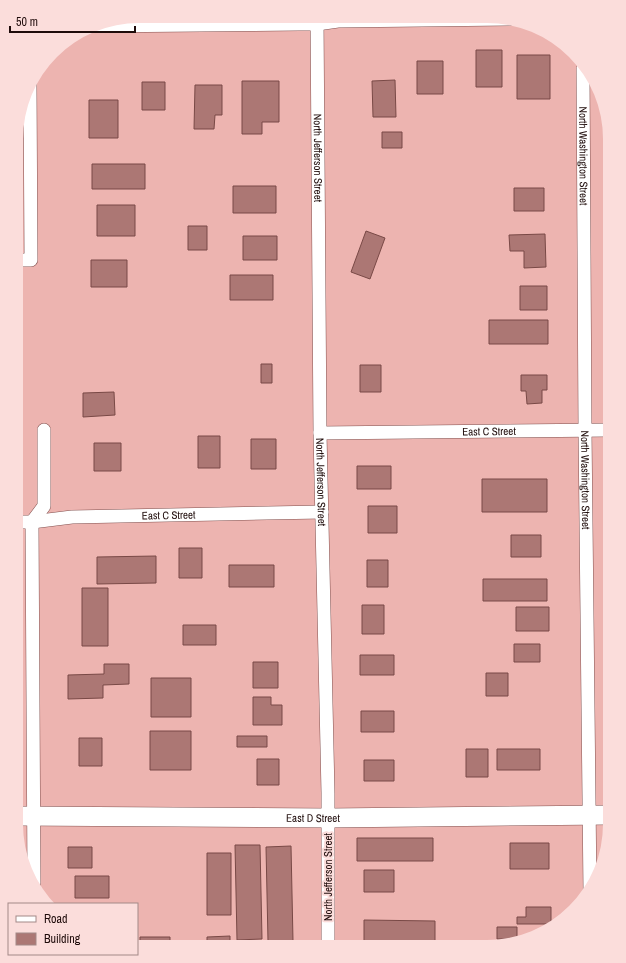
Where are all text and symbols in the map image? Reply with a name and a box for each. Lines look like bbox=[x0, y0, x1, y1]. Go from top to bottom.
scale bar bbox=[10, 8, 135, 34]
text: 50 m bbox=[16, 14, 38, 30]
street label: North Washington Street bbox=[576, 106, 591, 206]
street label: North Jefferson Street bbox=[311, 114, 325, 203]
street label: East C Street bbox=[462, 424, 516, 439]
street label: North Washington Street bbox=[578, 430, 593, 530]
street label: North Jefferson Street bbox=[313, 438, 329, 527]
street label: East C Street bbox=[142, 508, 196, 523]
street label: East D Street bbox=[286, 811, 340, 825]
street label: North Jefferson Street bbox=[321, 832, 335, 921]
legend bbox=[8, 903, 138, 955]
text: Road bbox=[44, 911, 68, 927]
text: Building bbox=[44, 931, 81, 947]

